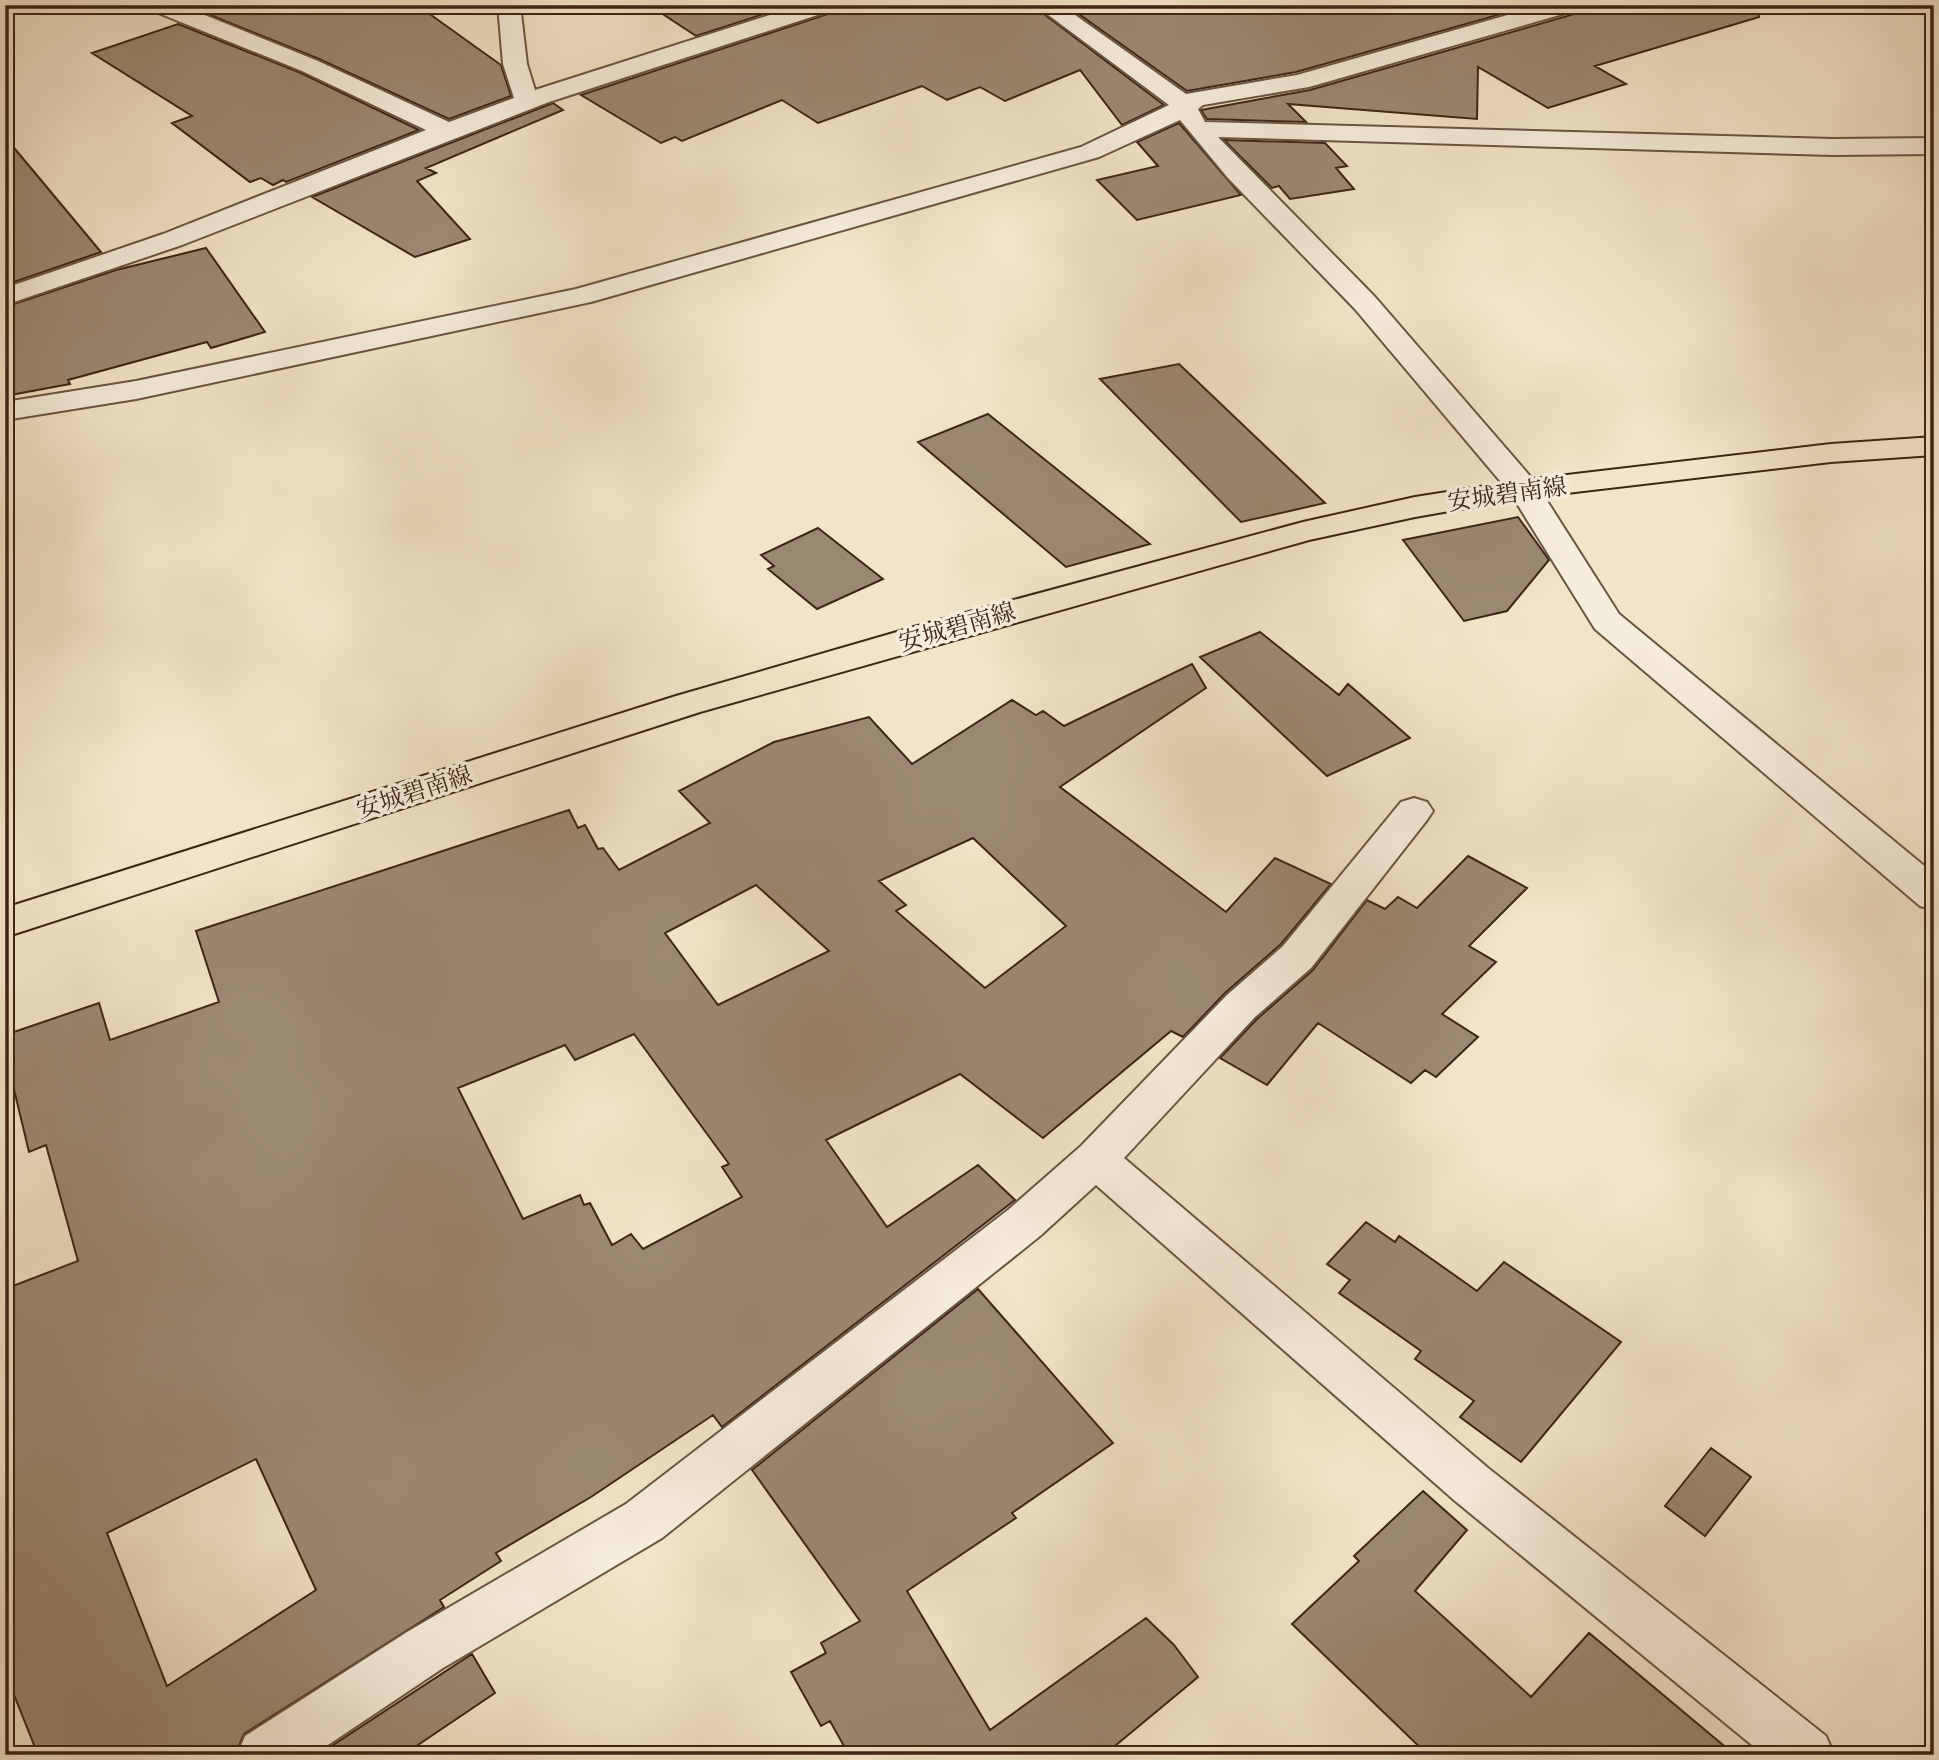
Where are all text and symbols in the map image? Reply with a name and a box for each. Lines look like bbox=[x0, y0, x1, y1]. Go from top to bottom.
street label: 安城碧南線 bbox=[1446, 472, 1569, 518]
street label: 安城碧南線 bbox=[895, 597, 1019, 659]
street label: 安城碧南線 bbox=[353, 760, 476, 826]

